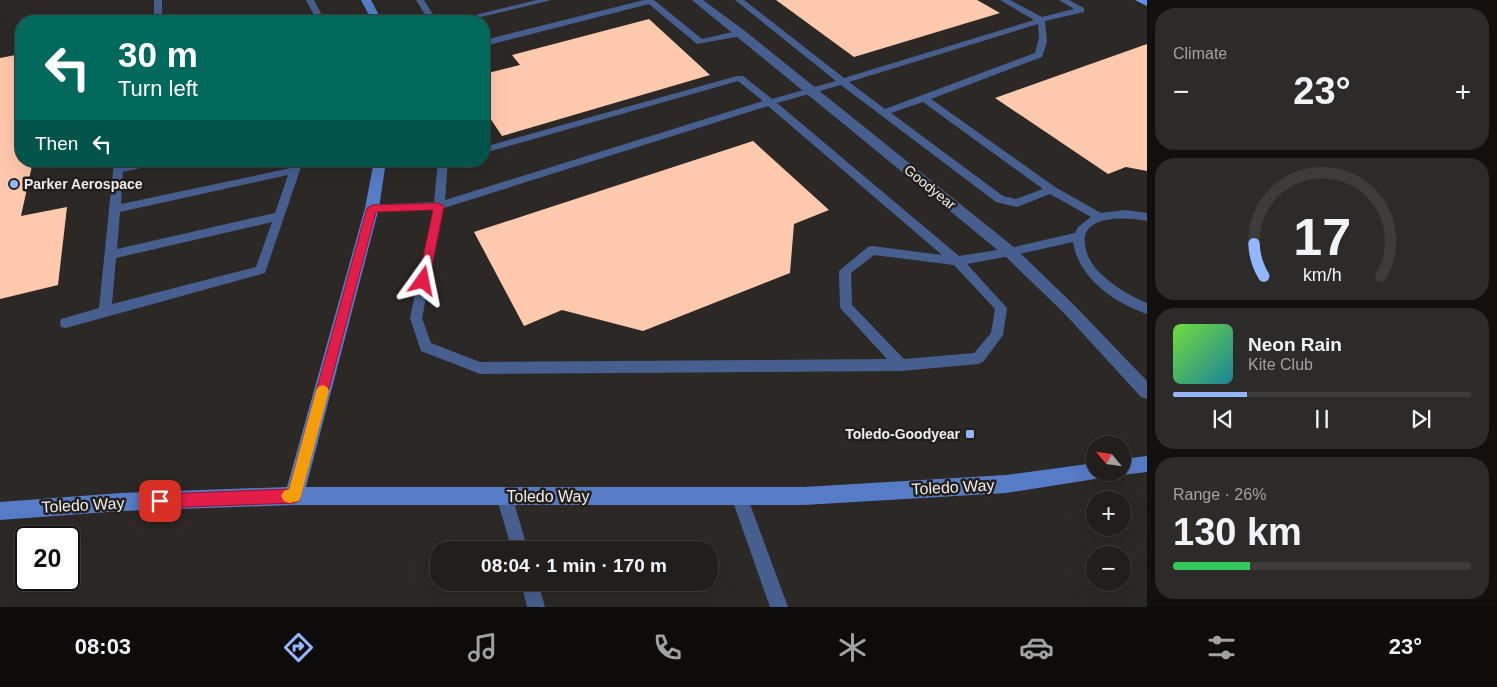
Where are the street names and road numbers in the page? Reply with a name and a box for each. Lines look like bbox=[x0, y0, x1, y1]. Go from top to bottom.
street label: Goodyear bbox=[901, 161, 959, 213]
street label: Toledo Way bbox=[911, 476, 995, 498]
street label: Toledo Way bbox=[507, 488, 590, 505]
street label: Toledo Way bbox=[41, 494, 125, 516]

